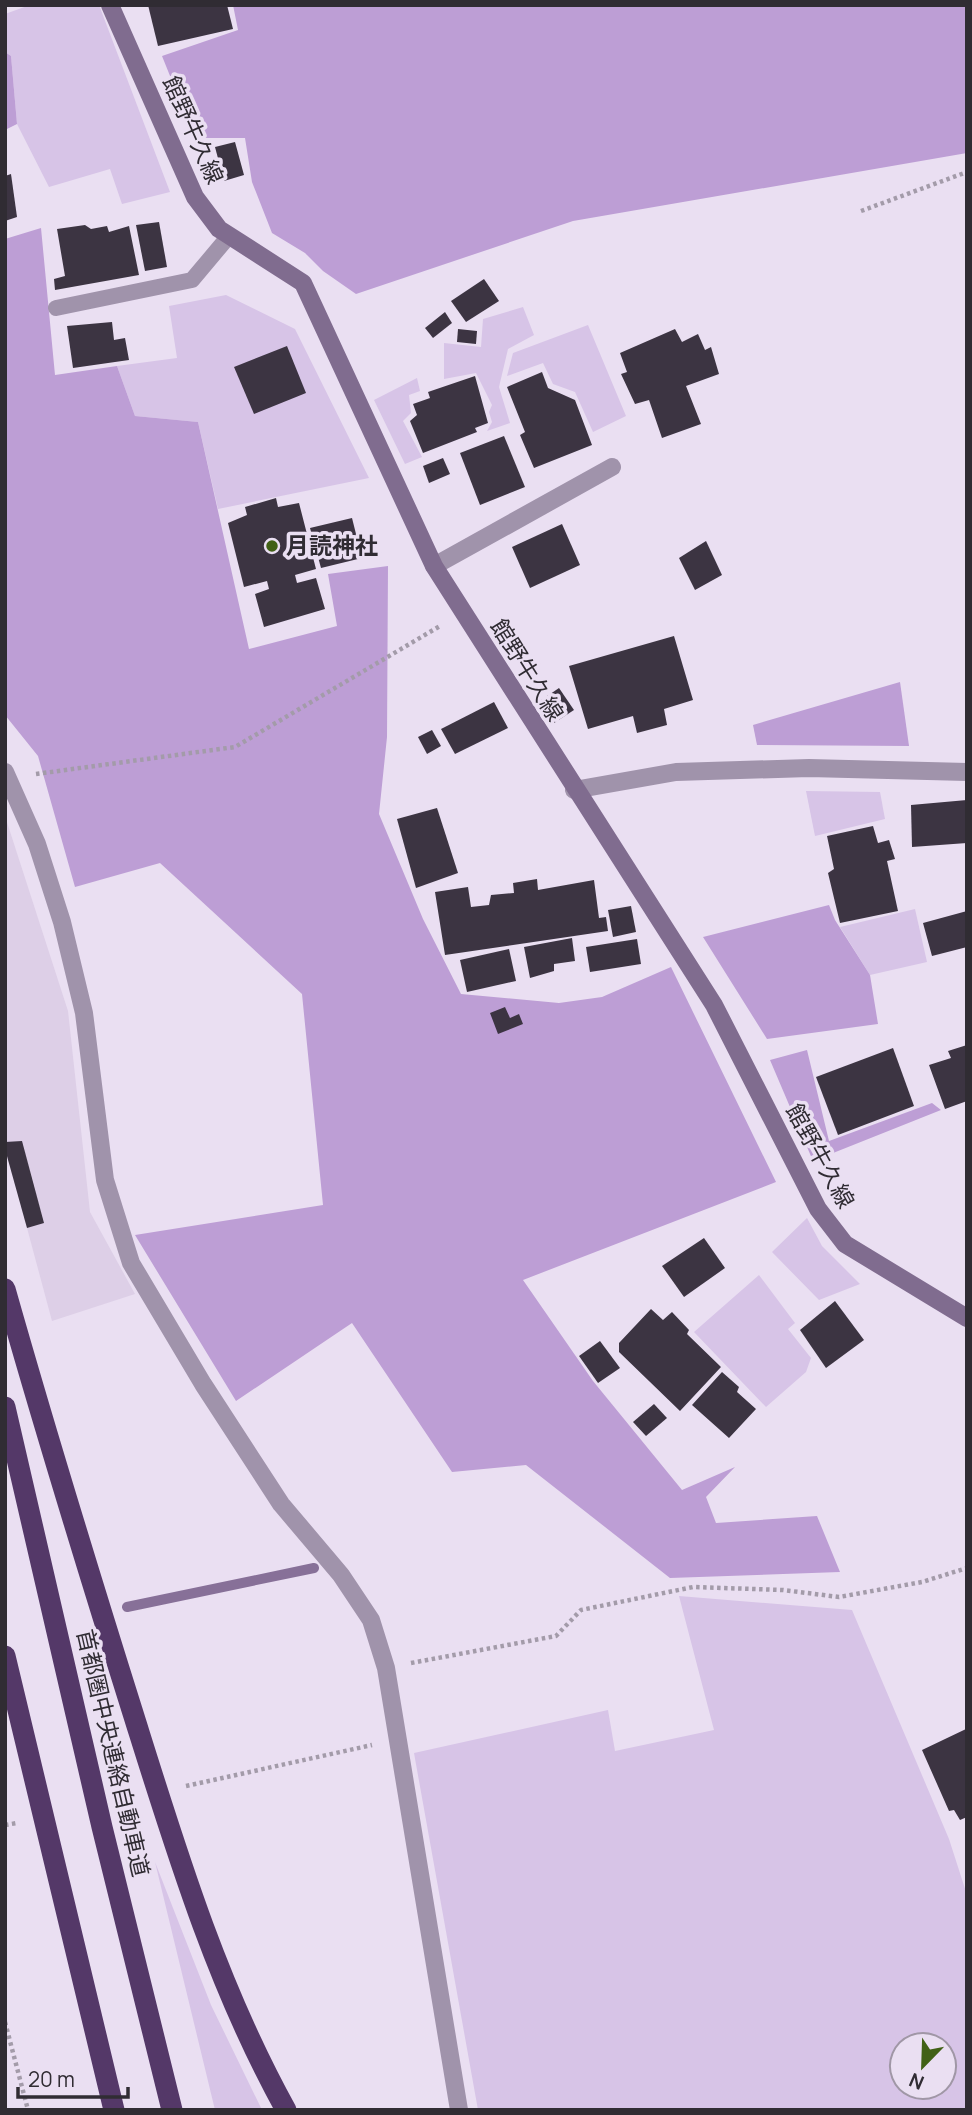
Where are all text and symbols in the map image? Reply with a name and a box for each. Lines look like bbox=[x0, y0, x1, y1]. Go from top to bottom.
street label: 館野牛久線 bbox=[156, 71, 232, 189]
place label: 月読神社 bbox=[286, 529, 378, 561]
marker: 月読神社 bbox=[264, 538, 280, 554]
street label: 館野牛久線 bbox=[484, 612, 572, 727]
street label: 館野牛久線 bbox=[779, 1097, 863, 1214]
street label: 首都圏中央連絡自動車道 bbox=[70, 1626, 158, 1880]
north arrow bbox=[888, 2031, 958, 2101]
scale bar bbox=[18, 2056, 128, 2100]
text: 20 m bbox=[28, 2065, 75, 2093]
text: N bbox=[905, 2067, 928, 2096]

